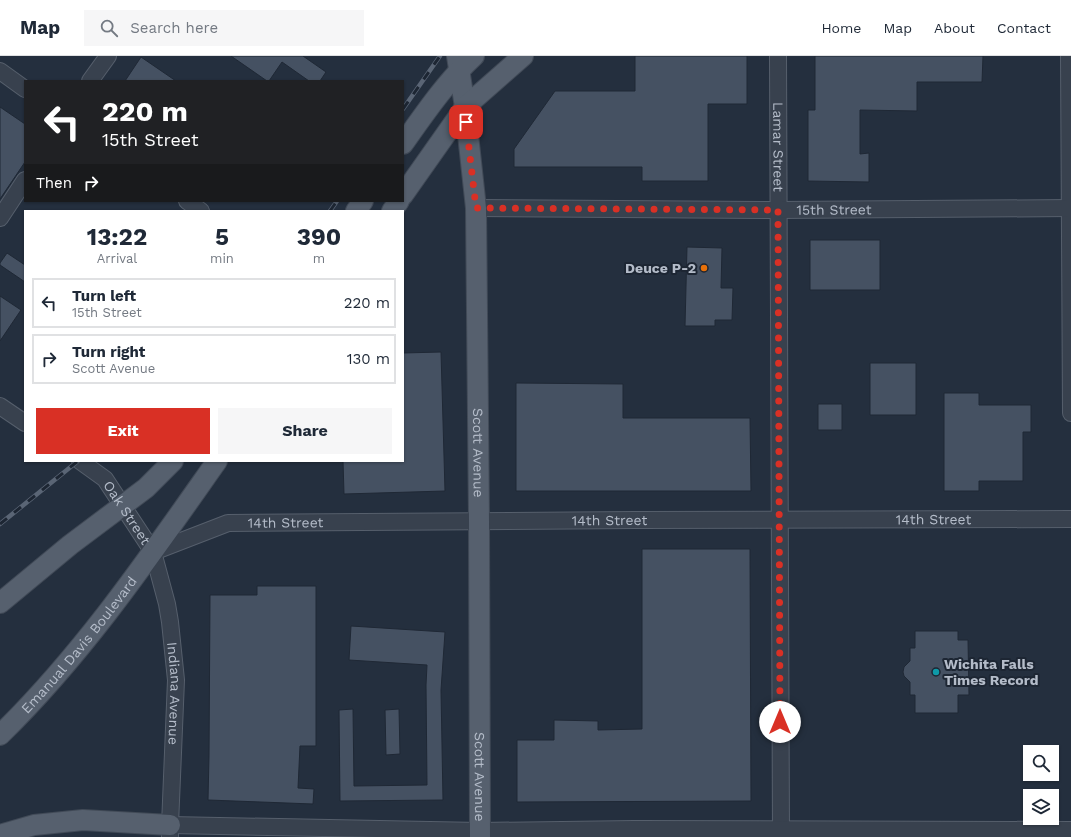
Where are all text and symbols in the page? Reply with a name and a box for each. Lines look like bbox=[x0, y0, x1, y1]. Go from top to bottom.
search box bbox=[84, 10, 364, 46]
text: Map bbox=[20, 16, 60, 39]
icon: search bbox=[98, 17, 120, 39]
text: Search here bbox=[130, 19, 218, 37]
text: Home bbox=[821, 20, 861, 36]
text: Map bbox=[883, 20, 912, 36]
text: About bbox=[934, 20, 975, 36]
text: Contact bbox=[997, 20, 1051, 36]
text: 220 m bbox=[102, 95, 188, 128]
icon: left bbox=[36, 96, 88, 148]
street label: Lamar Street bbox=[770, 102, 787, 192]
pin bbox=[449, 105, 483, 139]
icon: arrive bbox=[455, 111, 477, 133]
text: 15th Street bbox=[102, 129, 199, 150]
icon: right bbox=[80, 172, 102, 194]
text: Then bbox=[36, 174, 72, 192]
street label: 15th Street bbox=[796, 201, 872, 218]
text: 13:22 bbox=[87, 223, 147, 251]
text: 5 bbox=[215, 223, 229, 251]
text: 390 bbox=[297, 223, 341, 251]
text: Arrival bbox=[97, 251, 137, 266]
text: min bbox=[210, 251, 234, 266]
text: m bbox=[313, 251, 325, 266]
place label: Deuce P-2 bbox=[625, 260, 696, 276]
marker: Deuce P-2 bbox=[699, 263, 709, 273]
text: Turn left bbox=[72, 287, 136, 305]
icon: left bbox=[38, 292, 60, 314]
text: 220 m bbox=[344, 294, 390, 312]
text: 15th Street bbox=[72, 305, 142, 320]
text: Turn right bbox=[72, 343, 145, 361]
icon: right bbox=[38, 348, 60, 370]
text: 130 m bbox=[347, 350, 390, 368]
text: Scott Avenue bbox=[72, 361, 155, 376]
button: Exit bbox=[36, 408, 210, 454]
button: Share bbox=[218, 408, 392, 454]
street label: Scott Avenue bbox=[470, 408, 487, 498]
street label: Oak Street bbox=[100, 478, 154, 548]
street label: 14th Street bbox=[896, 511, 971, 527]
street label: 14th Street bbox=[572, 512, 647, 528]
street label: 14th Street bbox=[248, 514, 324, 531]
street label: Emanual Davis Boulevard bbox=[18, 573, 140, 717]
street label: Indiana Avenue bbox=[164, 641, 184, 745]
place label: Wichita Falls Times Record bbox=[944, 656, 1038, 688]
marker: Wichita Falls Times Record bbox=[931, 667, 941, 677]
position arrow bbox=[759, 701, 801, 743]
street label: Scott Avenue bbox=[472, 732, 488, 822]
map controls bbox=[1023, 745, 1059, 825]
button: search bbox=[1023, 745, 1059, 781]
button: layers bbox=[1023, 789, 1059, 825]

